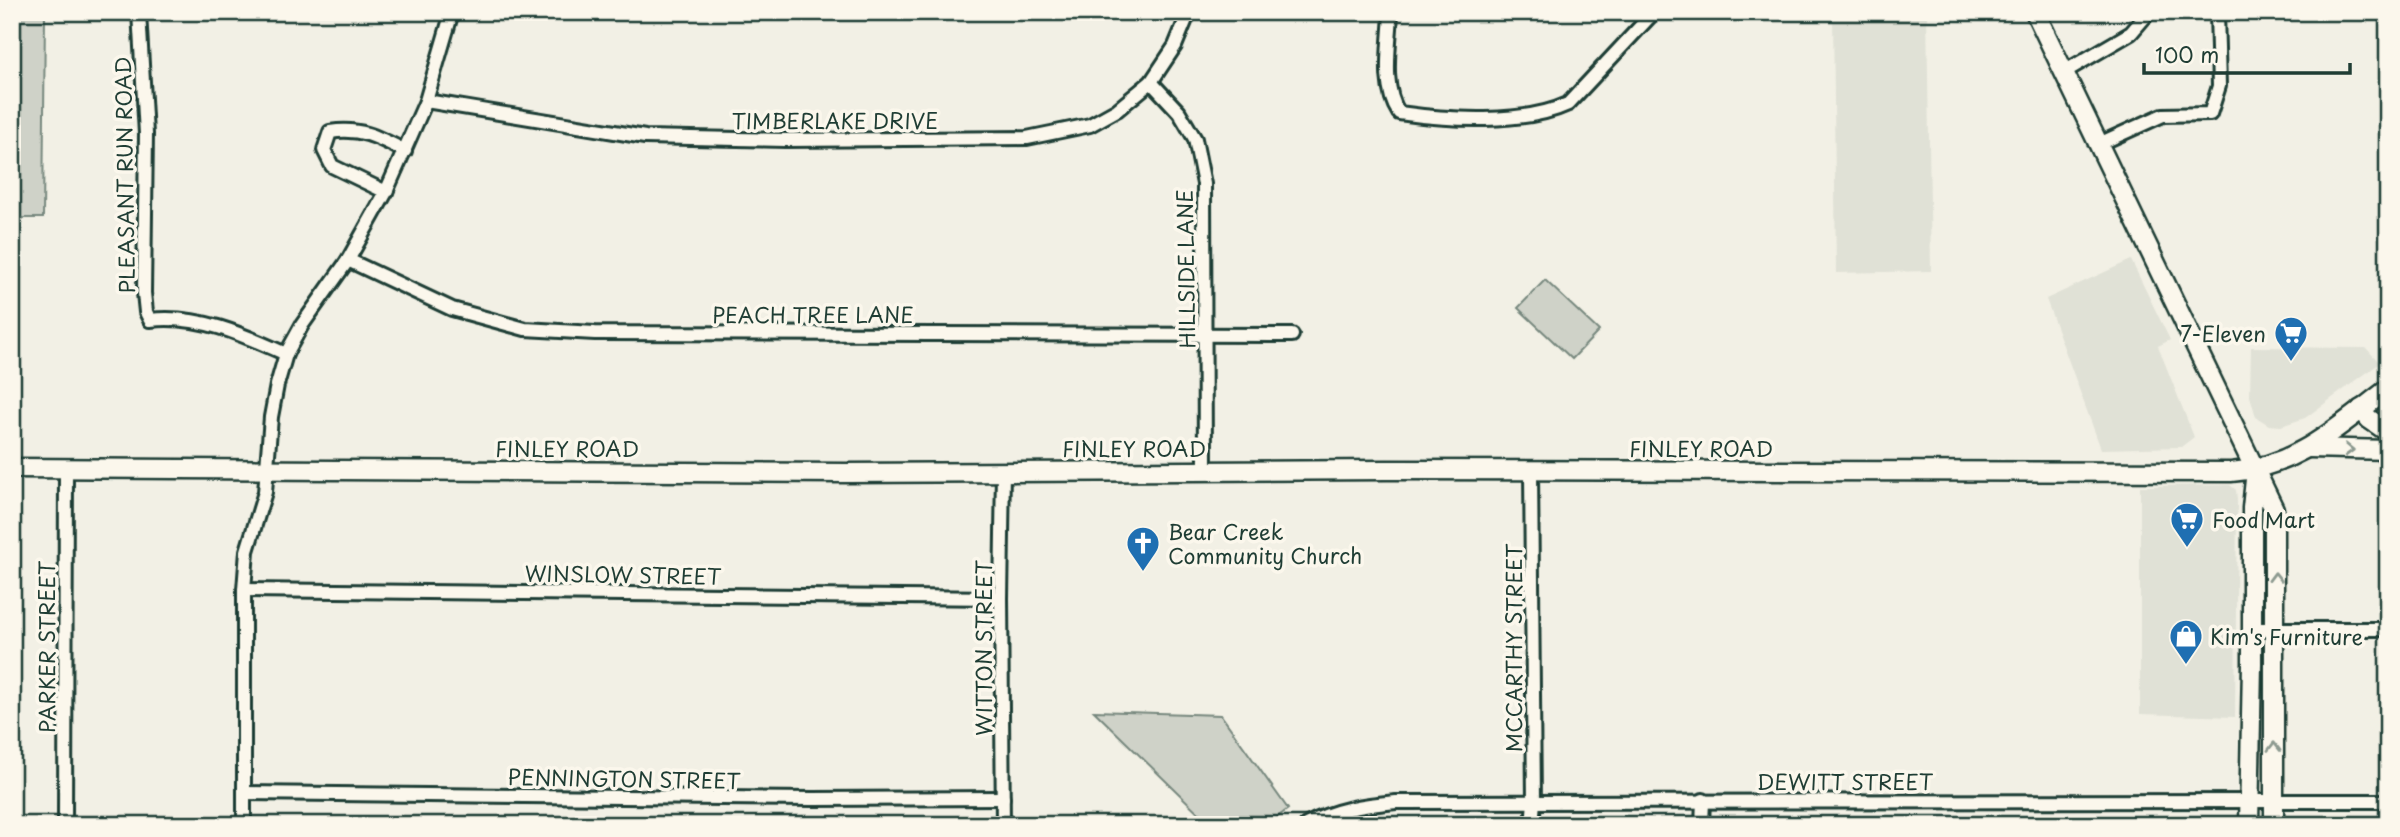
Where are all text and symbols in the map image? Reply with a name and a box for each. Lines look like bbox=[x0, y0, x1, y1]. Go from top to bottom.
scale bar bbox=[2144, 32, 2351, 76]
text: 100 m bbox=[2155, 38, 2219, 70]
street label: PLEASANT RUN ROAD bbox=[106, 56, 142, 294]
street label: TIMBERLAKE DRIVE bbox=[732, 104, 938, 136]
street label: HILLSIDE LANE bbox=[1168, 189, 1202, 349]
street label: PEACH TREE LANE bbox=[712, 298, 914, 330]
supermarket icon: 7-Eleven bbox=[2272, 314, 2310, 363]
place label: 7-Eleven bbox=[2180, 317, 2266, 349]
street label: FINLEY ROAD bbox=[495, 432, 639, 464]
street label: FINLEY ROAD bbox=[1062, 432, 1206, 464]
street label: FINLEY ROAD bbox=[1629, 432, 1773, 464]
one-way arrow bbox=[2343, 443, 2354, 458]
supermarket icon: Food Mart bbox=[2168, 500, 2206, 549]
place label: Food Mart bbox=[2212, 503, 2315, 535]
place label: Bear Creek Community Church bbox=[1168, 515, 1362, 571]
church icon: Bear Creek Community Church bbox=[1124, 524, 1162, 573]
street label: MCCARTHY STREET bbox=[1497, 543, 1529, 752]
street label: WINSLOW STREET bbox=[524, 556, 722, 592]
street label: WITTON STREET bbox=[967, 559, 999, 736]
street label: PARKER STREET bbox=[30, 560, 62, 733]
one-way arrow bbox=[2267, 571, 2283, 582]
shop icon: Kim's Furniture bbox=[2167, 617, 2205, 666]
place label: Kim's Furniture bbox=[2210, 620, 2363, 652]
one-way arrow bbox=[2266, 741, 2282, 752]
street label: PENNINGTON STREET bbox=[507, 760, 742, 796]
street label: DEWITT STREET bbox=[1757, 765, 1934, 797]

